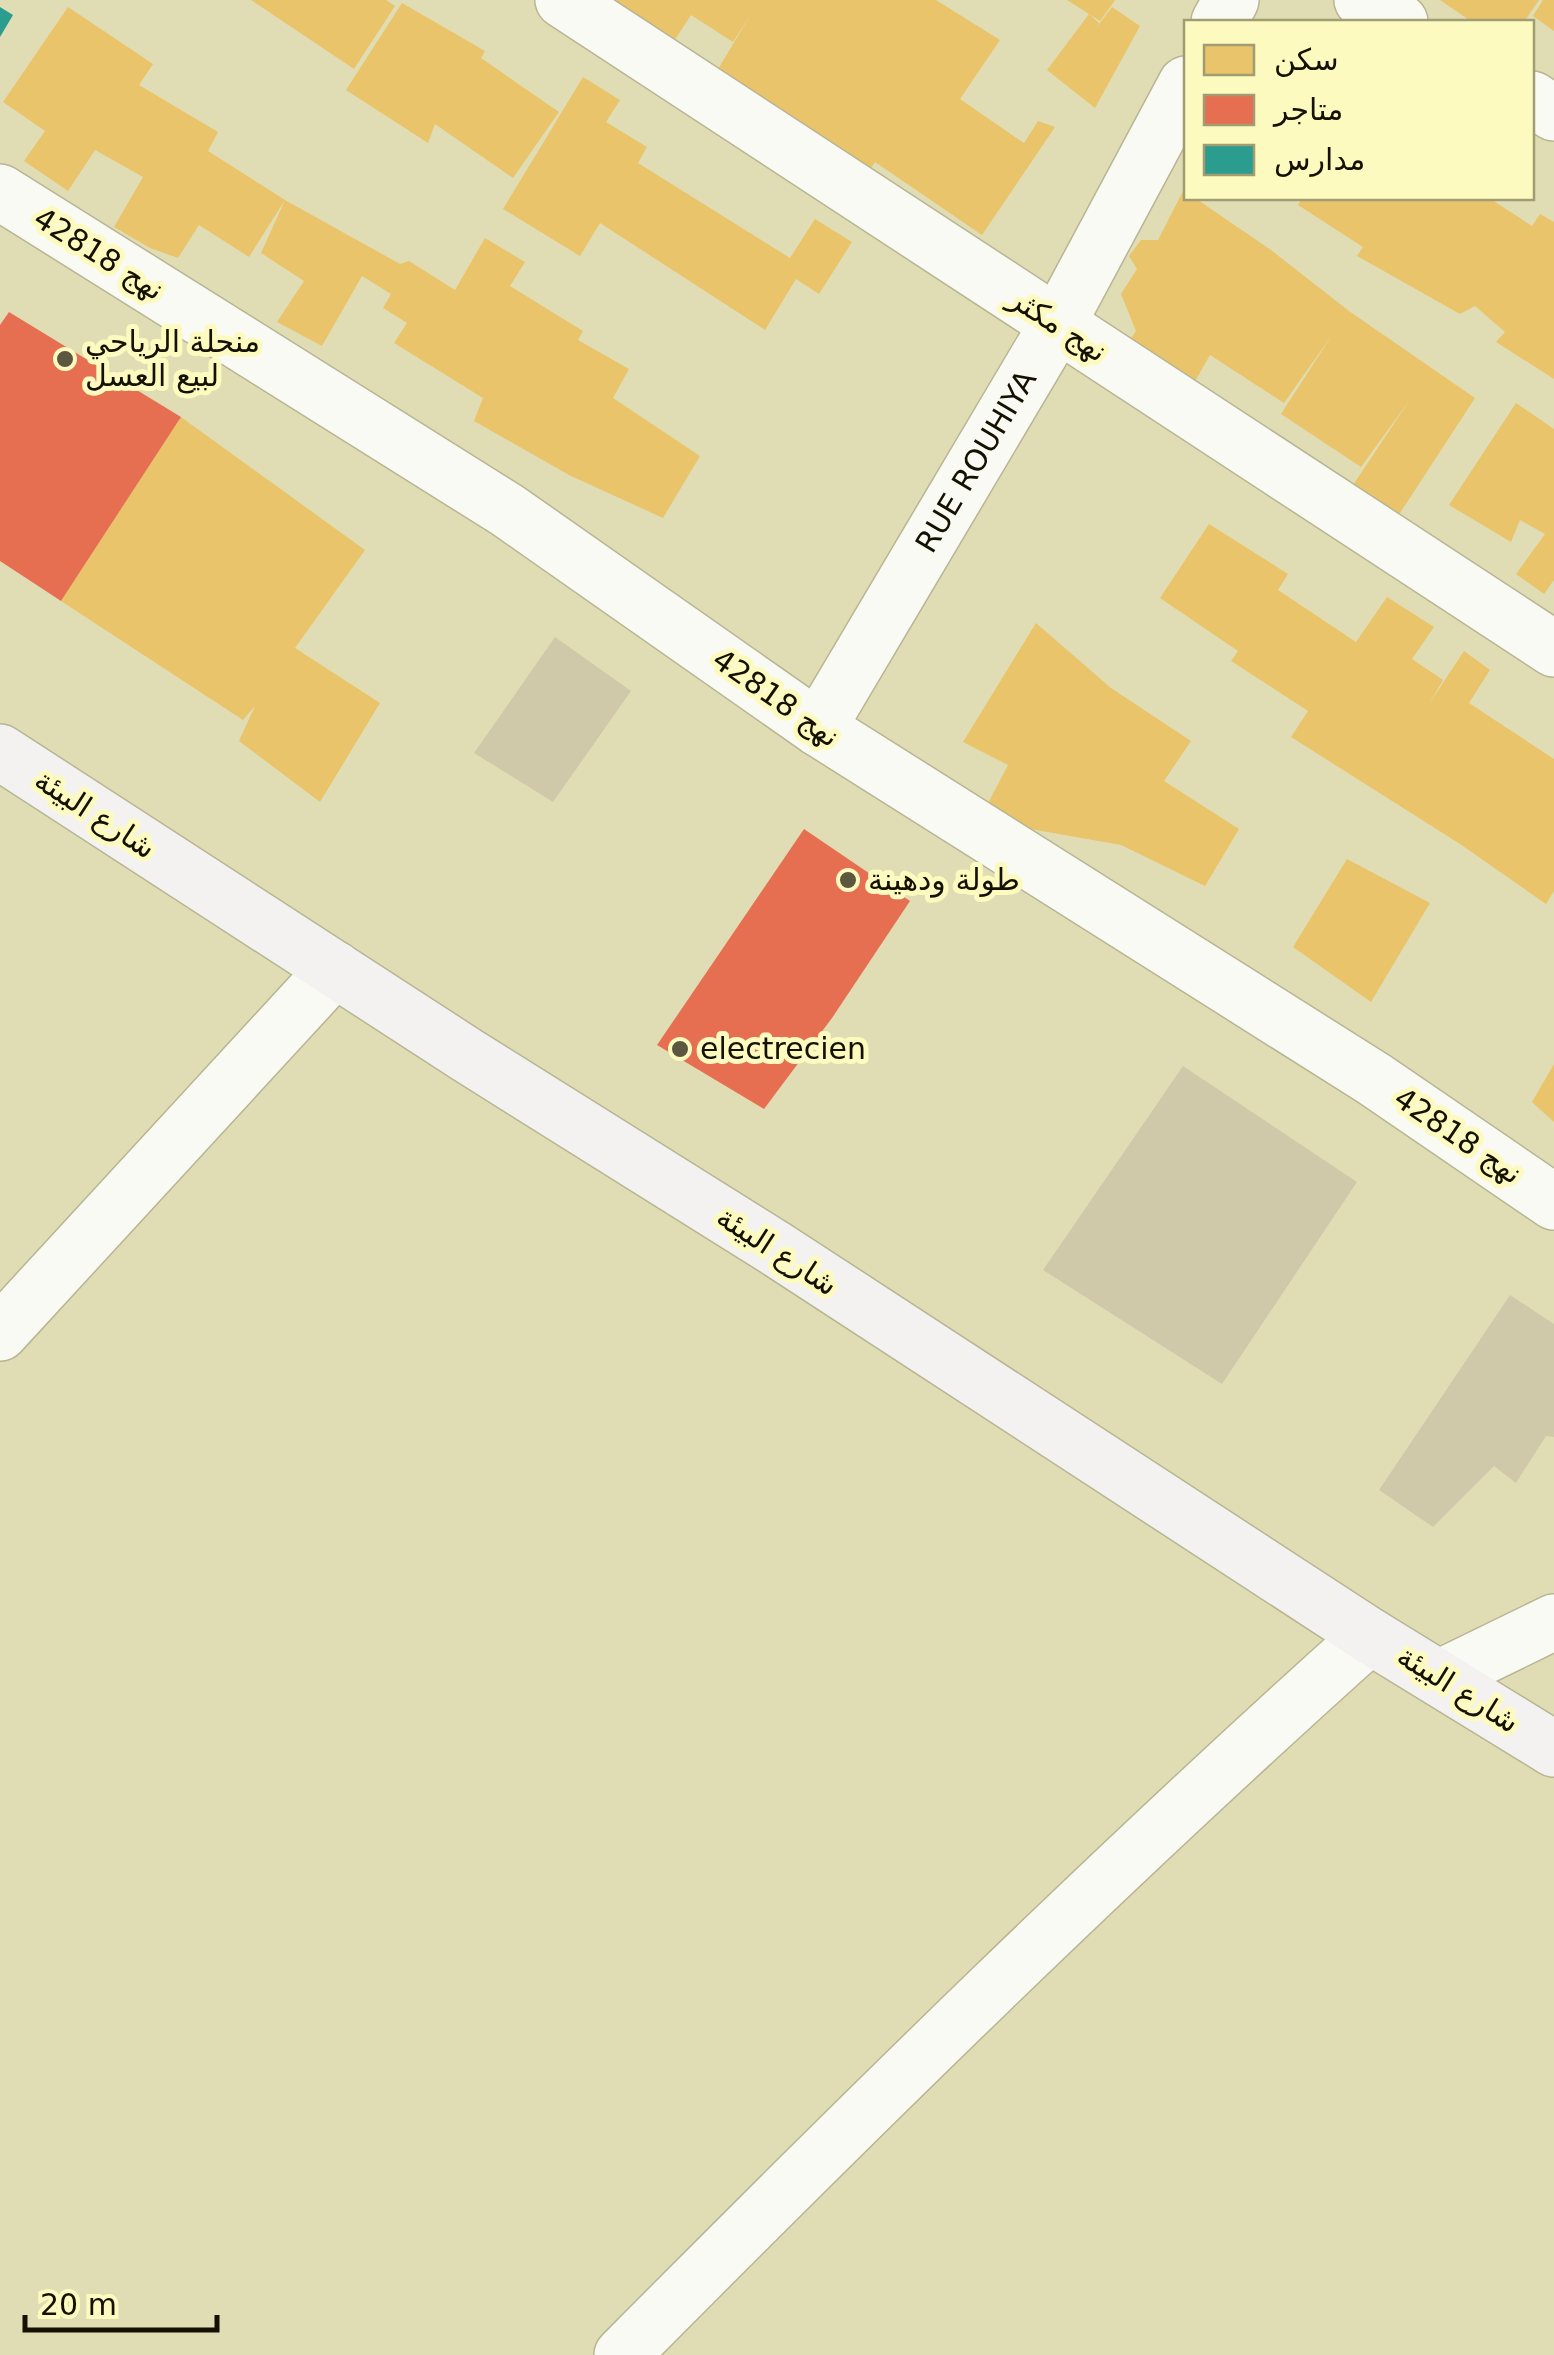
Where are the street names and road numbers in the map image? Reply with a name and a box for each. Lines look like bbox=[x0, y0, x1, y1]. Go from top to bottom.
street label: نهج 42818 bbox=[27, 200, 171, 308]
street label: نهج مكثر bbox=[1001, 279, 1114, 370]
street label: RUE ROUHIYA bbox=[908, 363, 1043, 559]
street label: نهج 42818 bbox=[706, 641, 846, 755]
street label: شارع البيئة bbox=[28, 762, 162, 866]
street label: نهج 42818 bbox=[1387, 1080, 1529, 1192]
street label: شارع البيئة bbox=[710, 1199, 844, 1303]
street label: شارع البيئة bbox=[1391, 1637, 1526, 1740]

